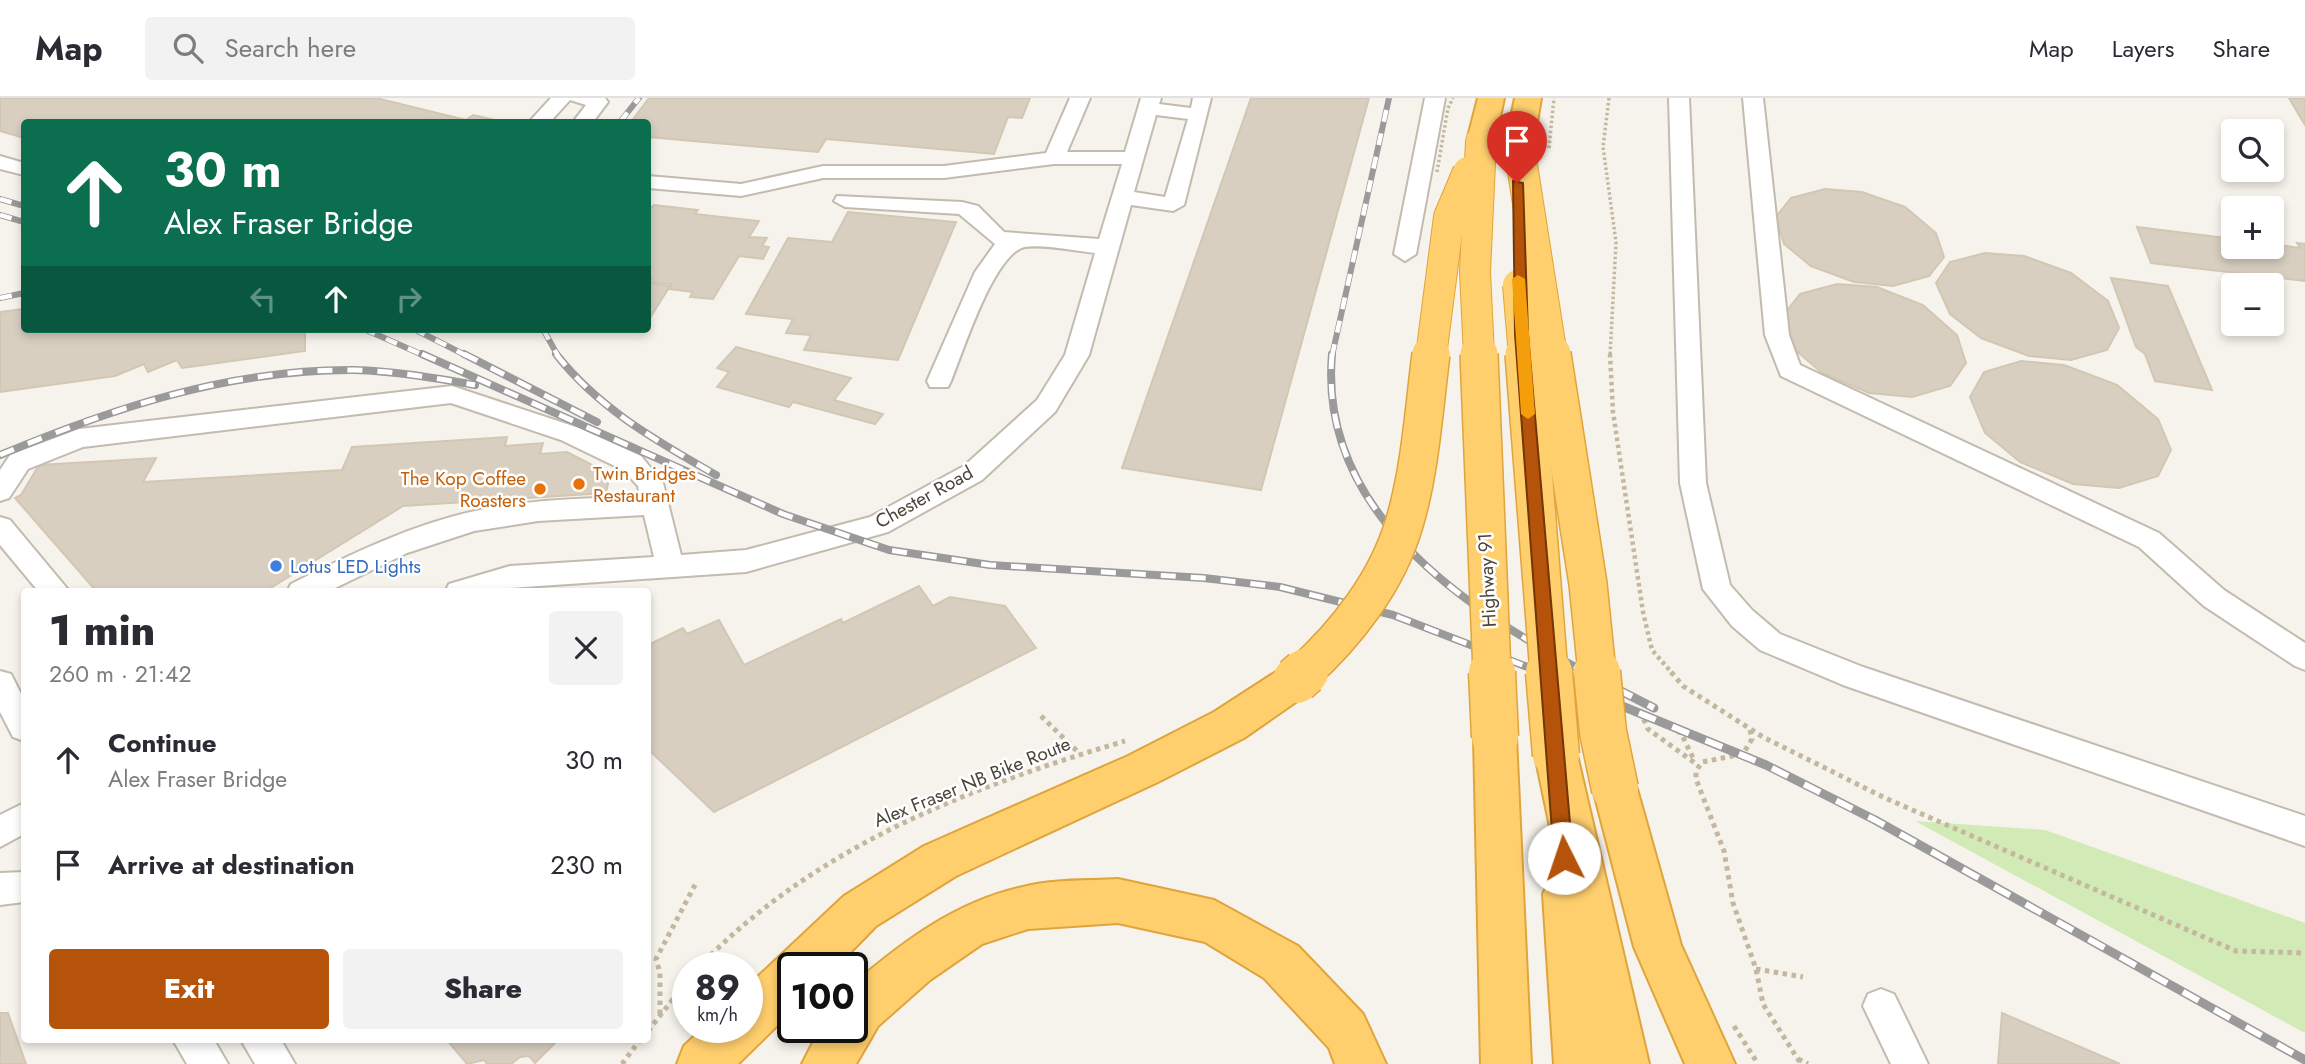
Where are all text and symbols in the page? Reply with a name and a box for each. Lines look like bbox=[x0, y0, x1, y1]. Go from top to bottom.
search box bbox=[145, 17, 635, 80]
text: Map bbox=[35, 25, 103, 72]
icon: search bbox=[169, 29, 207, 67]
text: Search here bbox=[225, 29, 356, 67]
text: Map bbox=[2029, 31, 2074, 66]
text: Layers bbox=[2112, 31, 2174, 66]
text: Share bbox=[2212, 31, 2270, 66]
pin bbox=[1487, 111, 1547, 183]
map controls bbox=[2221, 119, 2284, 336]
button: search bbox=[2221, 119, 2284, 182]
icon: arrive bbox=[1498, 122, 1536, 160]
text: 30 m bbox=[164, 135, 282, 205]
icon: ahead bbox=[49, 147, 140, 238]
button: + bbox=[2221, 196, 2284, 259]
text: Alex Fraser Bridge bbox=[164, 200, 413, 246]
button: − bbox=[2221, 273, 2284, 336]
icon: left bbox=[244, 280, 282, 318]
icon: ahead bbox=[317, 280, 355, 318]
icon: right bbox=[390, 280, 428, 318]
street label: Chester Road bbox=[870, 459, 978, 535]
place label: Twin Bridges Restaurant bbox=[593, 460, 696, 509]
place label: The Kop Coffee Roasters bbox=[401, 465, 526, 514]
marker: Twin Bridges Restaurant bbox=[571, 476, 587, 492]
marker: The Kop Coffee Roasters bbox=[532, 481, 548, 497]
street label: Highway 91 bbox=[1471, 532, 1503, 628]
place label: Lotus LED Lights bbox=[290, 553, 421, 580]
marker: Lotus LED Lights bbox=[268, 558, 284, 574]
text: 1 min bbox=[49, 600, 155, 661]
button: close bbox=[549, 611, 623, 685]
text: 260 m · 21:42 bbox=[49, 657, 192, 691]
text: Continue bbox=[108, 724, 217, 762]
street label: Alex Fraser NB Bike Route bbox=[870, 730, 1075, 834]
icon: ahead bbox=[49, 741, 87, 779]
text: 30 m bbox=[565, 741, 623, 779]
text: Alex Fraser Bridge bbox=[108, 762, 287, 796]
position arrow bbox=[1527, 821, 1601, 895]
icon: arrive bbox=[49, 846, 87, 884]
text: Arrive at destination bbox=[108, 846, 355, 884]
text: 230 m bbox=[550, 846, 623, 884]
button: Exit bbox=[49, 949, 329, 1029]
button: Share bbox=[343, 949, 623, 1029]
speed limit sign: 100 bbox=[777, 952, 868, 1043]
text: 89 bbox=[695, 963, 740, 1013]
text: km/h bbox=[697, 1002, 738, 1028]

